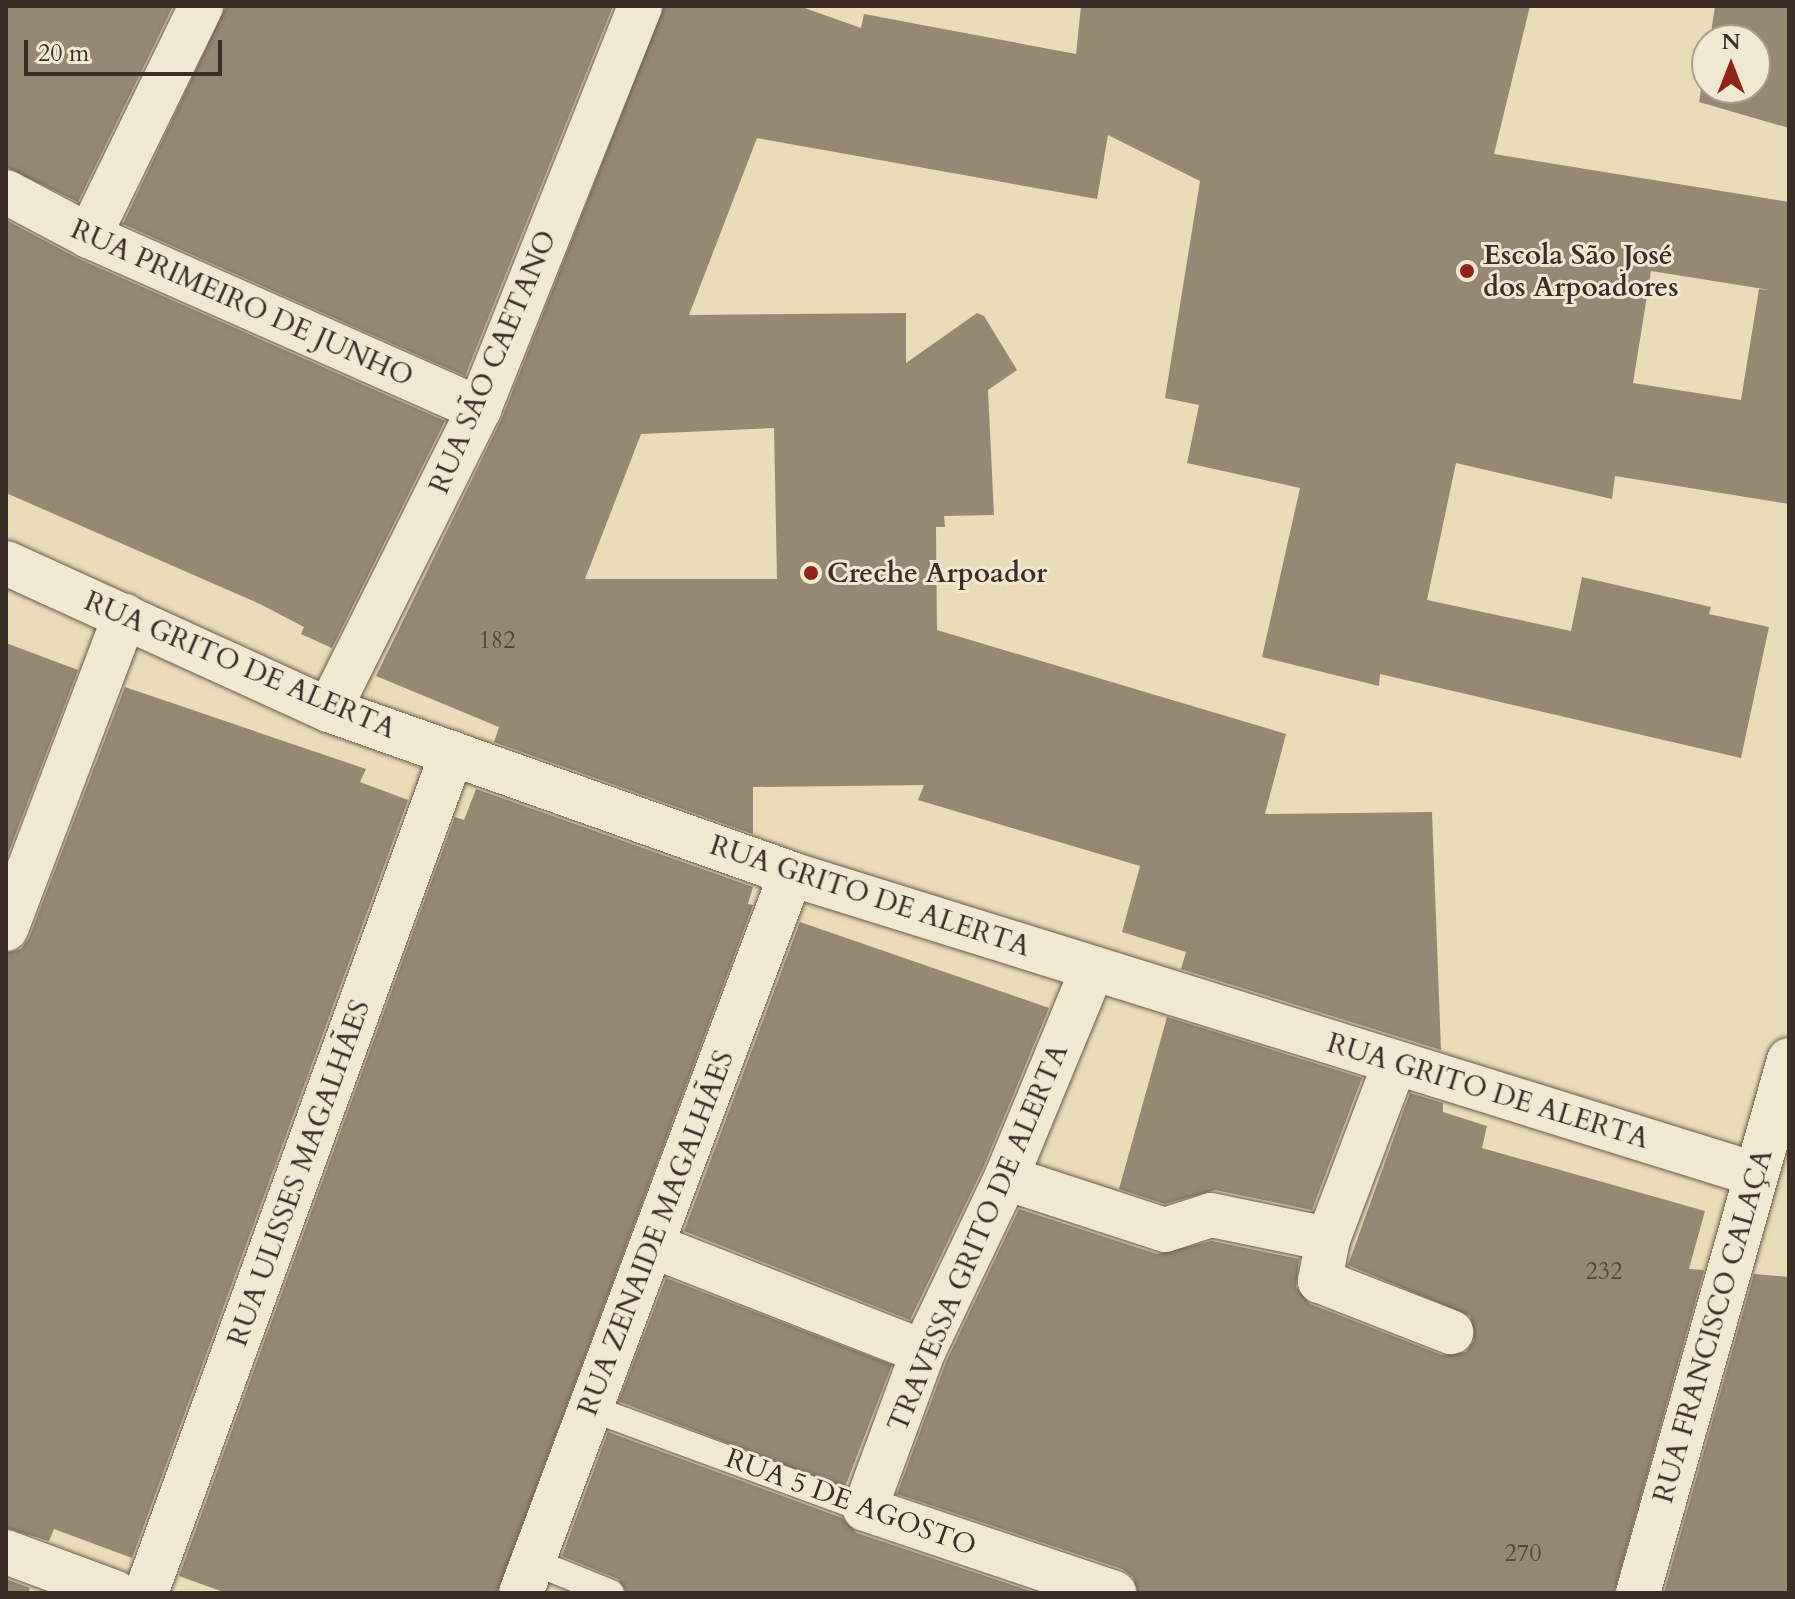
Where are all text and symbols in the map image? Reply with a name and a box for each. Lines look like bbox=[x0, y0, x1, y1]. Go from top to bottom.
scale bar bbox=[28, 24, 226, 74]
north arrow bbox=[1691, 24, 1771, 104]
text: N bbox=[1721, 27, 1741, 57]
text: 20 m bbox=[38, 37, 89, 70]
street label: RUA PRIMEIRO DE JUNHO bbox=[66, 212, 418, 394]
street label: RUA SÃO CAETANO bbox=[422, 225, 564, 499]
place label: Escola São José dos Arpoadores bbox=[1483, 238, 1679, 304]
marker: Escola São José dos Arpoadores bbox=[1458, 262, 1476, 280]
place label: Creche Arpoador bbox=[827, 556, 1047, 590]
marker: Creche Arpoador bbox=[802, 564, 820, 582]
street label: RUA GRITO DE ALERTA bbox=[79, 584, 401, 746]
house number: 182 bbox=[479, 627, 515, 655]
street label: RUA GRITO DE ALERTA bbox=[706, 828, 1034, 964]
street label: RUA ULISSES MAGALHÃES bbox=[221, 995, 377, 1351]
street label: RUA GRITO DE ALERTA bbox=[1323, 1026, 1653, 1156]
street label: TRAVESSA GRITO DE ALERTA bbox=[881, 1039, 1075, 1437]
street label: RUA ZENAIDE MAGALHÃES bbox=[571, 1046, 741, 1420]
street label: RUA FRANCISCO CALAÇA bbox=[1646, 1145, 1780, 1507]
house number: 232 bbox=[1586, 1258, 1622, 1286]
street label: RUA 5 DE AGOSTO bbox=[721, 1441, 981, 1563]
house number: 270 bbox=[1505, 1540, 1541, 1568]

